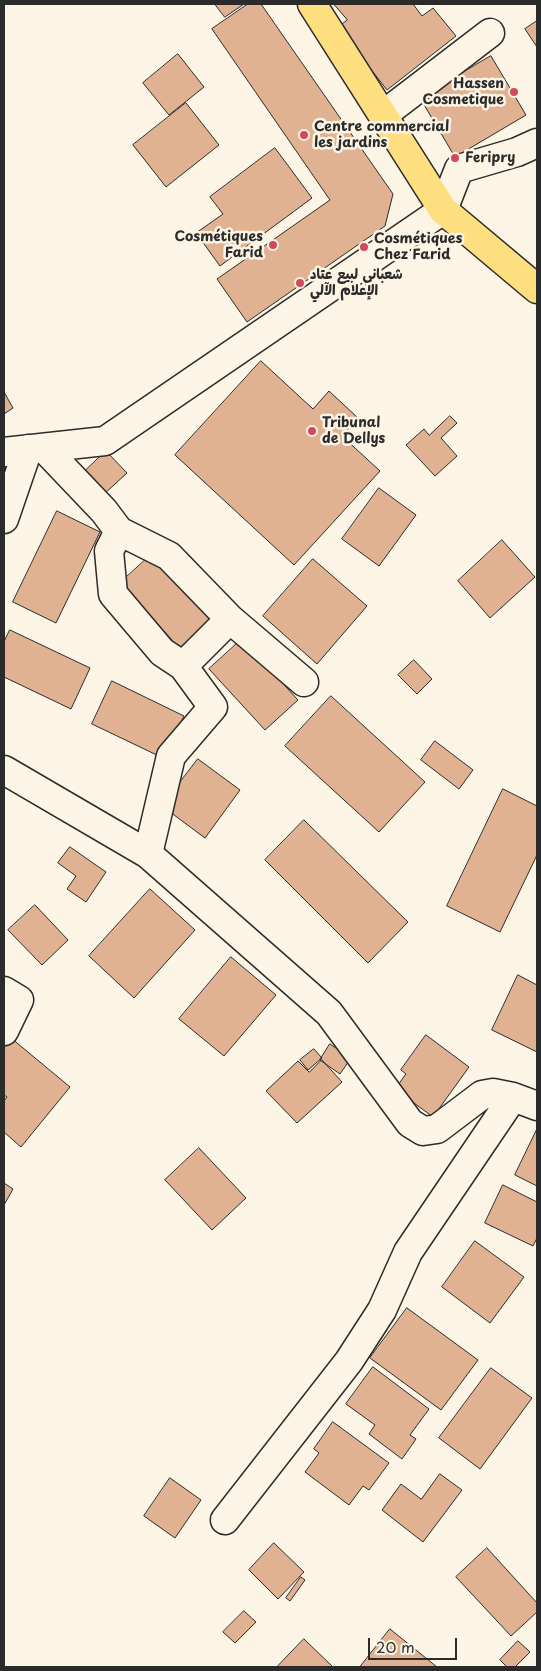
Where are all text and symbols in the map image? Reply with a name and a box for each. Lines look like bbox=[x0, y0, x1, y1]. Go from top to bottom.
place label: Hassen Cosmetique bbox=[423, 76, 504, 108]
marker: Hassen Cosmetique bbox=[508, 86, 520, 98]
place label: Centre commercial les jardins bbox=[314, 119, 449, 152]
marker: Centre commercial les jardins bbox=[298, 129, 310, 141]
place label: Feripry bbox=[465, 150, 515, 166]
marker: Feripry bbox=[449, 152, 461, 164]
place label: Cosmétiques Farid bbox=[175, 229, 263, 262]
place label: Cosmétiques Chez Farid bbox=[374, 231, 462, 264]
marker: Cosmétiques Farid bbox=[267, 239, 279, 251]
marker: Cosmétiques Chez Farid bbox=[358, 241, 370, 253]
place label: شعباني لبيع عتاد الإعلام الآلي bbox=[310, 267, 402, 300]
marker: شعباني لبيع عتاد الإعلام الآلي bbox=[294, 277, 306, 289]
place label: Tribunal de Dellys bbox=[322, 415, 385, 448]
marker: Tribunal de Dellys bbox=[306, 425, 318, 437]
scale bar bbox=[371, 1628, 460, 1660]
text: 20 m bbox=[376, 1635, 415, 1658]

